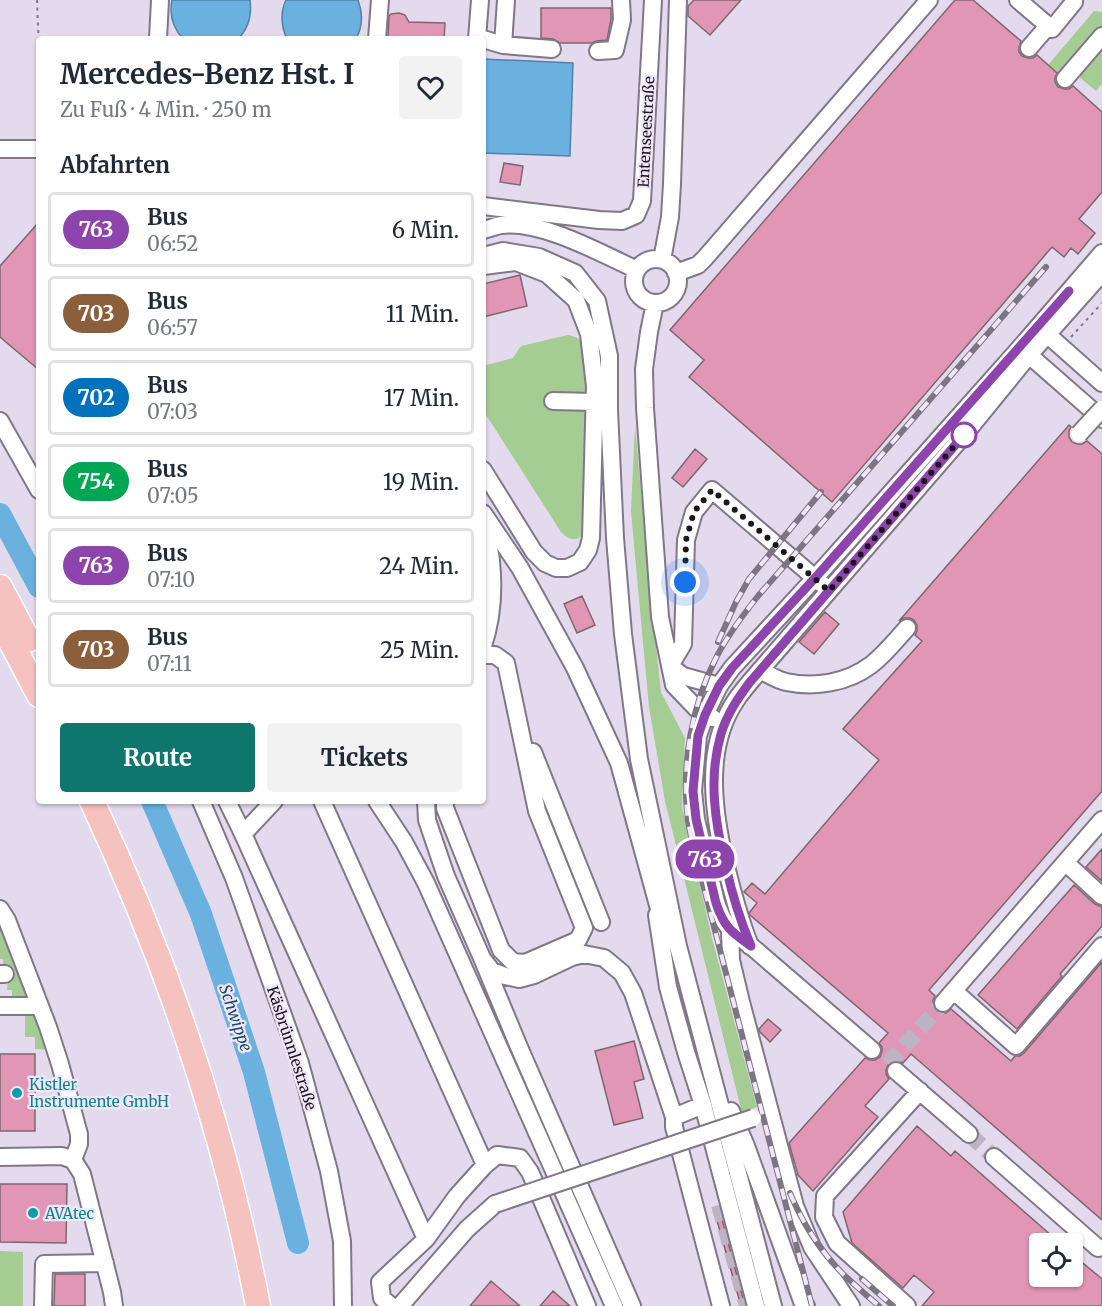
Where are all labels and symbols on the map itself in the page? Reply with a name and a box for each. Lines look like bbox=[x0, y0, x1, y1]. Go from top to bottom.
street label: Entenseestraße bbox=[634, 76, 658, 188]
unlabelled marker bbox=[951, 422, 977, 448]
your location bbox=[670, 567, 700, 597]
line badge: 763 bbox=[670, 840, 740, 878]
water label: Schwippe bbox=[215, 982, 257, 1054]
street label: Käsbrünnlestraße bbox=[263, 984, 321, 1113]
place label: Kistler Instrumente GmbH bbox=[29, 1075, 169, 1111]
marker: Kistler Instrumente GmbH bbox=[10, 1086, 24, 1100]
place label: AVAtec bbox=[44, 1204, 95, 1223]
marker: AVAtec bbox=[26, 1206, 40, 1220]

